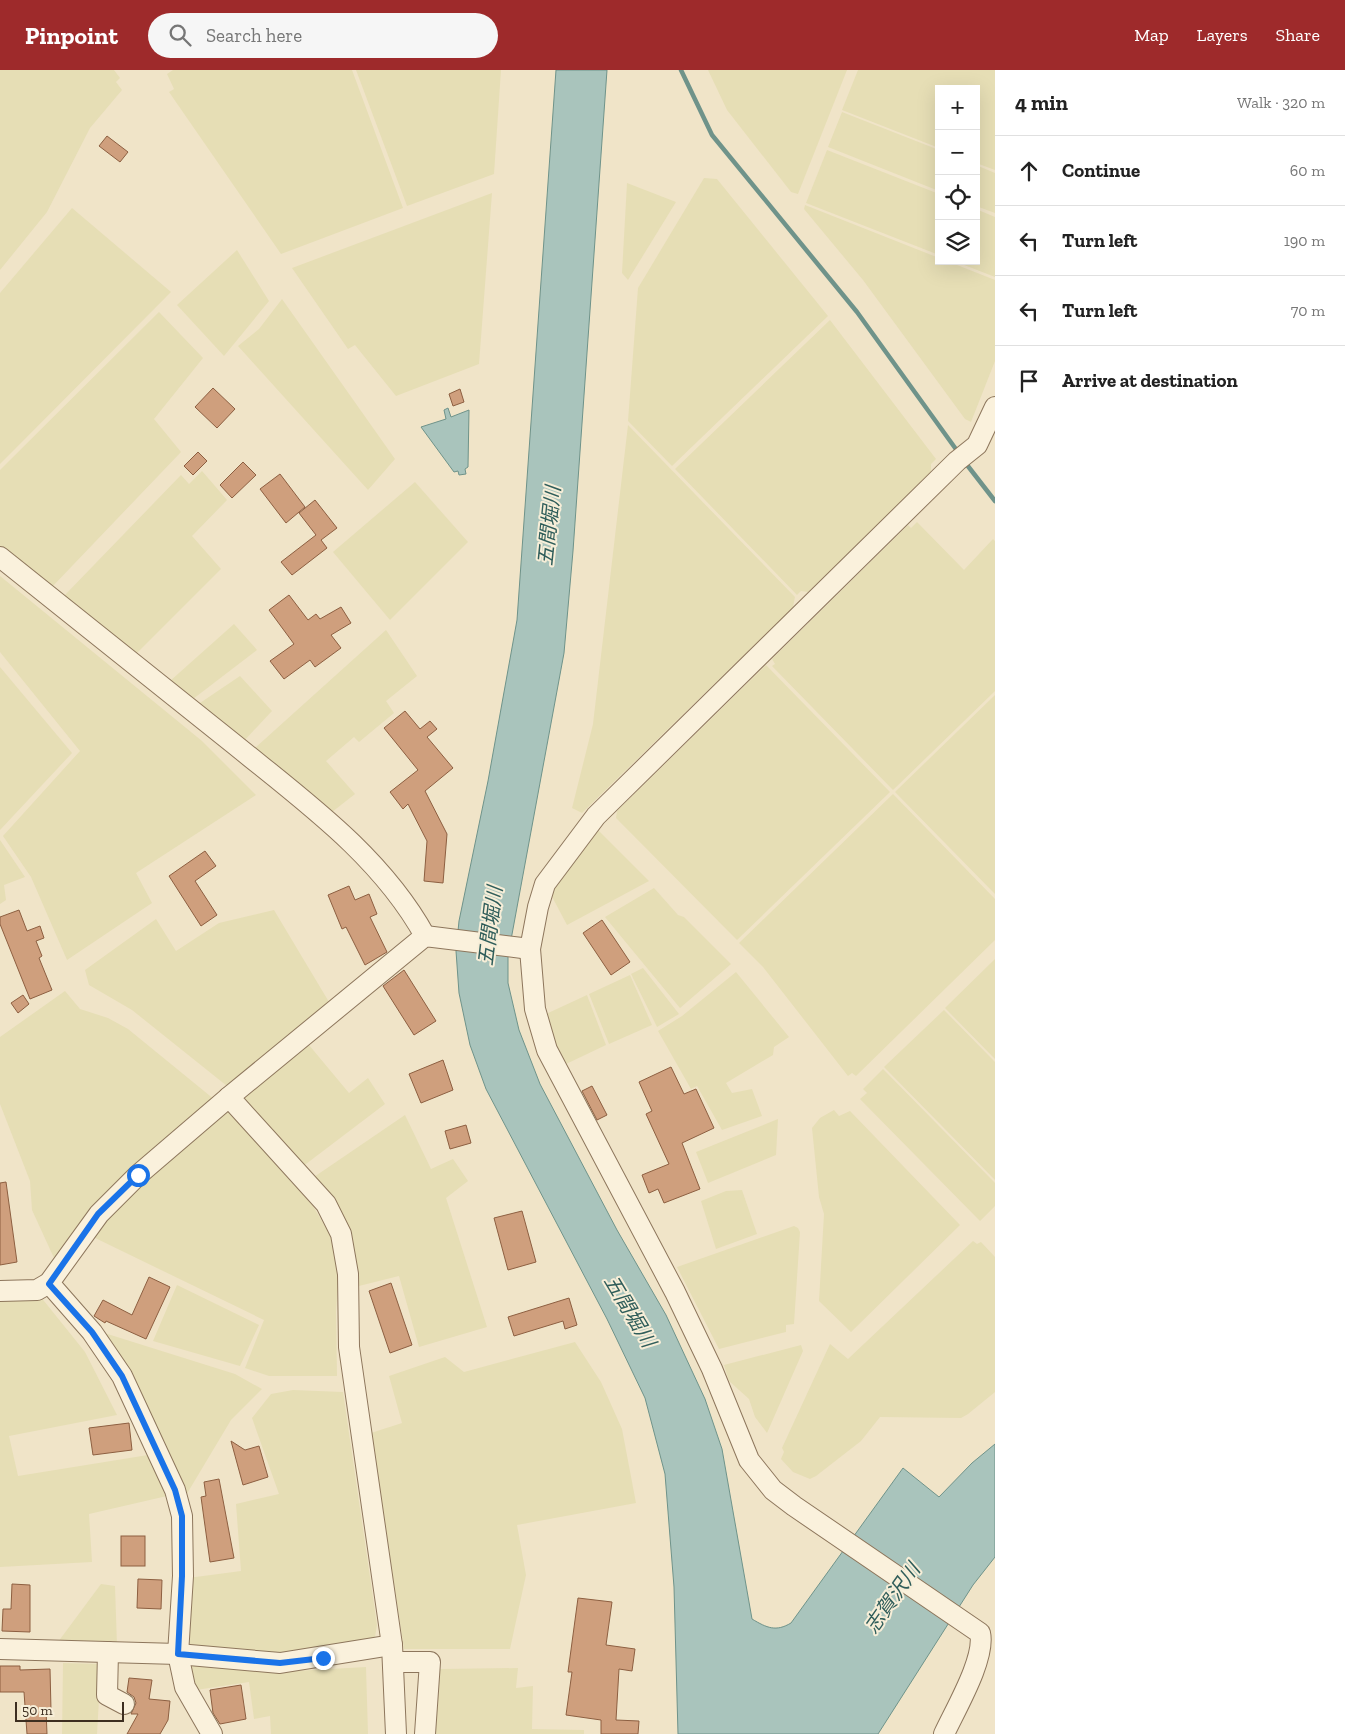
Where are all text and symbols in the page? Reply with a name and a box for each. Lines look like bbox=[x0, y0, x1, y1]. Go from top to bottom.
search box bbox=[148, 13, 498, 58]
text: Pinpoint bbox=[25, 21, 118, 50]
icon: search bbox=[166, 21, 194, 49]
text: Search here bbox=[206, 24, 302, 47]
text: Map bbox=[1134, 24, 1169, 46]
text: Layers bbox=[1197, 24, 1248, 46]
text: Share bbox=[1276, 24, 1320, 46]
map controls bbox=[935, 85, 980, 265]
button: + bbox=[935, 85, 980, 130]
text: 4 min bbox=[1015, 90, 1068, 115]
text: Walk · 320 m bbox=[1237, 93, 1325, 112]
button: − bbox=[935, 130, 980, 175]
icon: ahead bbox=[1015, 157, 1043, 185]
text: Continue bbox=[1062, 159, 1140, 182]
text: 60 m bbox=[1290, 161, 1325, 180]
button: locate bbox=[935, 175, 980, 220]
button: layers bbox=[935, 220, 980, 265]
icon: left bbox=[1015, 227, 1043, 255]
text: Turn left bbox=[1062, 229, 1137, 252]
text: 190 m bbox=[1284, 231, 1325, 250]
icon: left bbox=[1015, 297, 1043, 325]
text: Turn left bbox=[1062, 299, 1137, 322]
text: 70 m bbox=[1291, 301, 1325, 320]
icon: arrive bbox=[1015, 367, 1043, 395]
text: Arrive at destination bbox=[1062, 369, 1238, 392]
water label: 五間堀川 bbox=[533, 483, 565, 567]
water label: 五間堀川 bbox=[473, 883, 507, 967]
route start bbox=[127, 1164, 150, 1187]
water label: 五間堀川 bbox=[599, 1271, 662, 1353]
water label: 志賀沢川 bbox=[859, 1557, 926, 1638]
route end bbox=[312, 1647, 335, 1670]
scale bar bbox=[15, 1699, 124, 1722]
text: 50 m bbox=[22, 1702, 53, 1719]

